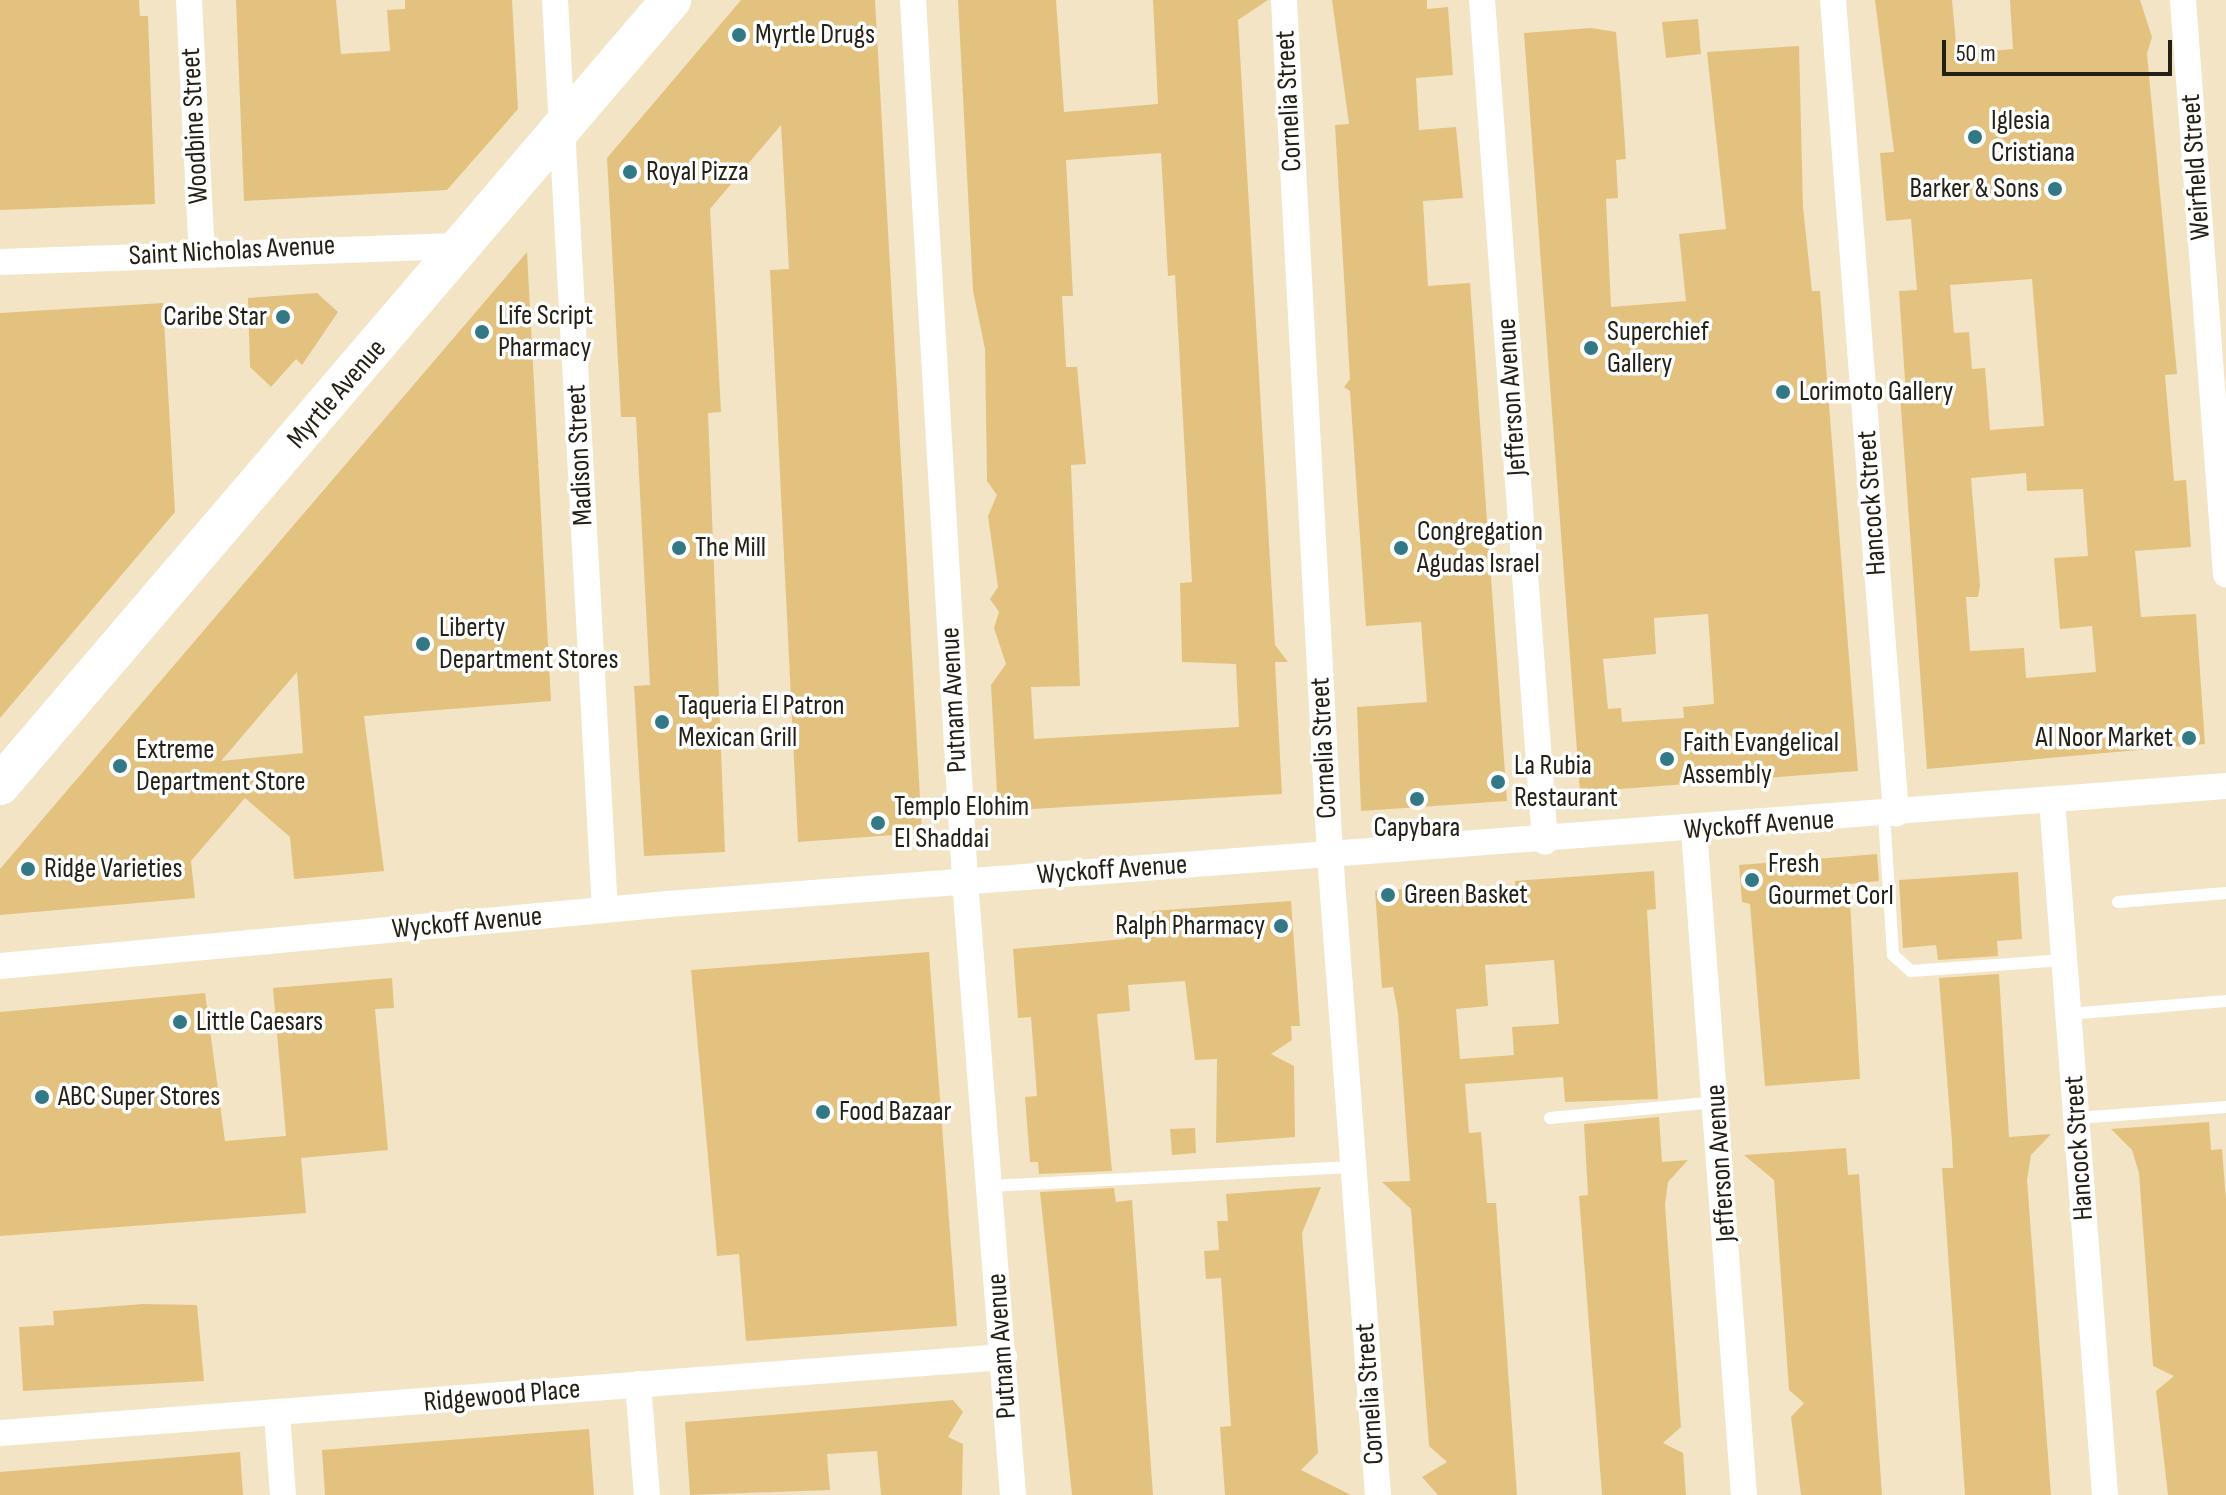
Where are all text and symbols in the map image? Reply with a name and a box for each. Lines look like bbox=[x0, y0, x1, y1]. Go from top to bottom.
place label: Myrtle Drugs bbox=[755, 18, 875, 52]
scale bar bbox=[1946, 24, 2176, 74]
marker: Myrtle Drugs bbox=[730, 26, 748, 44]
street label: Cornelia Street bbox=[1269, 29, 1309, 173]
text: 50 m bbox=[1956, 39, 1996, 68]
street label: Woodbine Street bbox=[174, 47, 216, 205]
street label: Weirfield Street bbox=[2174, 93, 2218, 241]
place label: Iglesia Cristiana bbox=[1991, 104, 2075, 170]
marker: Iglesia Cristiana bbox=[1966, 128, 1984, 146]
place label: Royal Pizza bbox=[646, 155, 749, 189]
marker: Royal Pizza bbox=[621, 163, 639, 181]
place label: Barker & Sons bbox=[1909, 172, 2039, 206]
marker: Barker & Sons bbox=[2046, 180, 2064, 198]
street label: Saint Nicholas Avenue bbox=[128, 229, 336, 273]
place label: Life Script Pharmacy bbox=[498, 299, 593, 365]
place label: Caribe Star bbox=[163, 300, 267, 334]
marker: Caribe Star bbox=[274, 308, 292, 326]
place label: Superchief Gallery bbox=[1607, 315, 1709, 381]
street label: Jefferson Avenue bbox=[1490, 317, 1534, 477]
marker: Life Script Pharmacy bbox=[473, 323, 491, 341]
street label: Myrtle Avenue bbox=[280, 333, 394, 455]
marker: Superchief Gallery bbox=[1582, 339, 1600, 357]
place label: Lorimoto Gallery bbox=[1799, 375, 1953, 409]
street label: Madison Street bbox=[560, 383, 600, 527]
marker: Lorimoto Gallery bbox=[1774, 383, 1792, 401]
street label: Hancock Street bbox=[1850, 429, 1894, 577]
place label: Congregation Agudas Israel bbox=[1417, 515, 1543, 581]
place label: The Mill bbox=[695, 531, 766, 565]
marker: The Mill bbox=[670, 539, 688, 557]
marker: Congregation Agudas Israel bbox=[1392, 539, 1410, 557]
place label: Liberty Department Stores bbox=[439, 611, 619, 677]
street label: Putnam Avenue bbox=[933, 626, 975, 774]
marker: Liberty Department Stores bbox=[414, 635, 432, 653]
street label: Cornelia Street bbox=[1304, 676, 1344, 820]
place label: Taqueria El Patron Mexican Grill bbox=[678, 689, 845, 755]
marker: Taqueria El Patron Mexican Grill bbox=[653, 713, 671, 731]
place label: Al Noor Market bbox=[2036, 721, 2173, 755]
place label: Faith Evangelical Assembly bbox=[1683, 726, 1839, 792]
marker: Al Noor Market bbox=[2180, 729, 2198, 747]
place label: Extreme Department Store bbox=[136, 733, 305, 799]
place label: La Rubia Restaurant bbox=[1514, 749, 1618, 815]
marker: Faith Evangelical Assembly bbox=[1658, 750, 1676, 768]
marker: Extreme Department Store bbox=[111, 757, 129, 775]
marker: La Rubia Restaurant bbox=[1489, 773, 1507, 791]
place label: Templo Elohim El Shaddai bbox=[894, 790, 1029, 856]
marker: Capybara bbox=[1408, 790, 1426, 808]
street label: Wyckoff Avenue bbox=[1683, 803, 1835, 847]
place label: Capybara bbox=[1374, 811, 1460, 845]
marker: Templo Elohim El Shaddai bbox=[869, 814, 887, 832]
place label: Fresh Gourmet Corl bbox=[1768, 847, 1894, 913]
street label: Wyckoff Avenue bbox=[1036, 848, 1188, 892]
place label: Ridge Varieties bbox=[44, 852, 183, 886]
marker: Ridge Varieties bbox=[19, 860, 37, 878]
marker: Fresh Gourmet Corl bbox=[1743, 871, 1761, 889]
place label: Green Basket bbox=[1404, 878, 1528, 912]
marker: Green Basket bbox=[1379, 886, 1397, 904]
street label: Wyckoff Avenue bbox=[391, 900, 543, 946]
place label: Ralph Pharmacy bbox=[1115, 909, 1265, 943]
marker: Ralph Pharmacy bbox=[1272, 917, 1290, 935]
place label: Little Caesars bbox=[196, 1005, 323, 1039]
marker: Little Caesars bbox=[171, 1013, 189, 1031]
street label: Hancock Street bbox=[2057, 1074, 2101, 1222]
place label: ABC Super Stores bbox=[58, 1080, 220, 1114]
street label: Jefferson Avenue bbox=[1699, 1083, 1743, 1243]
marker: ABC Super Stores bbox=[33, 1088, 51, 1106]
place label: Food Bazaar bbox=[839, 1095, 952, 1129]
marker: Food Bazaar bbox=[814, 1103, 832, 1121]
street label: Putnam Avenue bbox=[980, 1272, 1024, 1420]
street label: Cornelia Street bbox=[1348, 1322, 1392, 1466]
street label: Ridgewood Place bbox=[422, 1372, 582, 1420]

